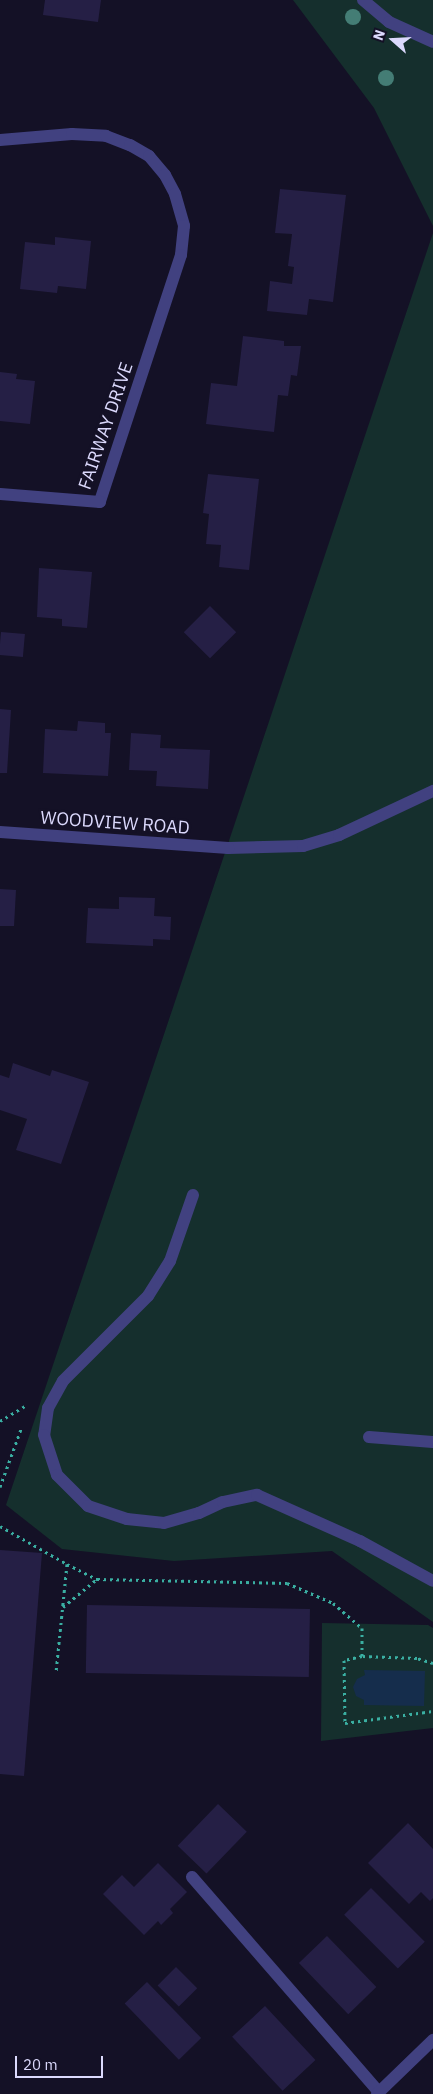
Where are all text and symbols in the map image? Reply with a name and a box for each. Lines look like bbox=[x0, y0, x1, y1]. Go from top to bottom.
north arrow bbox=[368, 15, 418, 65]
text: N bbox=[369, 27, 389, 43]
street label: FAIRWAY DRIVE bbox=[74, 360, 138, 492]
street label: WOODVIEW ROAD bbox=[40, 807, 190, 839]
scale bar bbox=[18, 2046, 105, 2078]
text: 20 m bbox=[23, 2055, 58, 2074]

